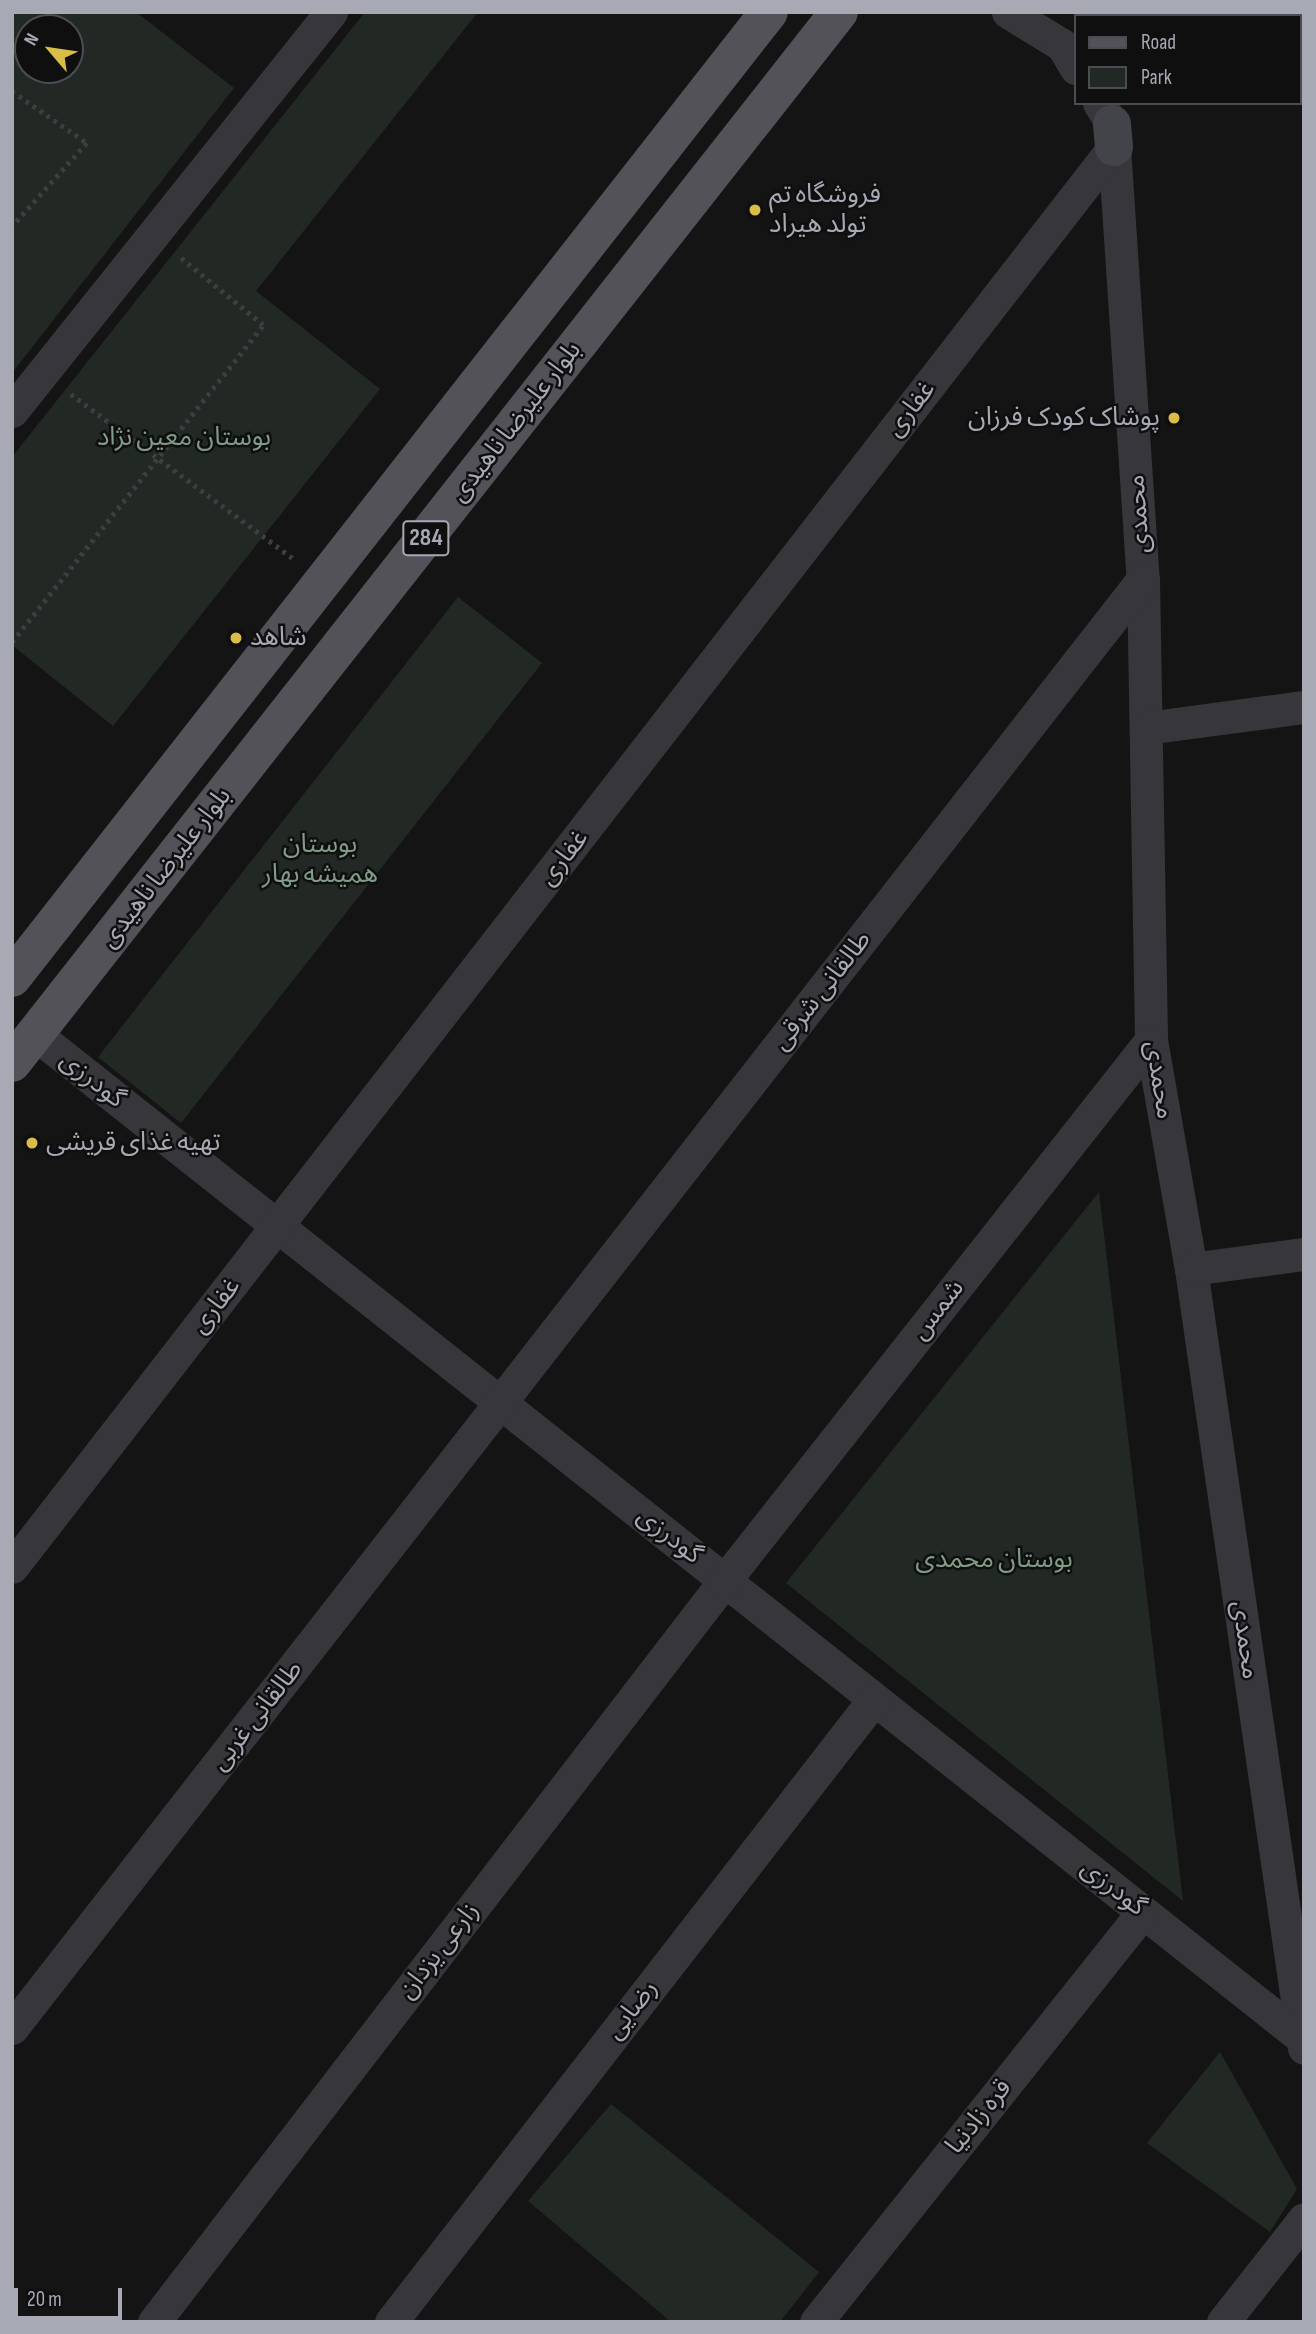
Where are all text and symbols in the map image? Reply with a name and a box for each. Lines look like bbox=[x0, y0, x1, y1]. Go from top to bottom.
north arrow bbox=[14, 14, 84, 84]
legend bbox=[1074, 14, 1302, 105]
text: N bbox=[19, 30, 44, 50]
text: Road bbox=[1141, 30, 1176, 55]
text: Park bbox=[1141, 65, 1172, 90]
place label: فروشگاه تم تولد هیراد bbox=[769, 179, 881, 241]
marker: فروشگاه تم تولد هیراد bbox=[747, 202, 763, 218]
street label: بلوار علیرضا ناهیدی bbox=[444, 336, 588, 508]
street label: غفاری bbox=[879, 375, 943, 443]
place label: پوشاک کودک فرزان bbox=[968, 402, 1160, 434]
marker: پوشاک کودک فرزان bbox=[1166, 410, 1182, 426]
park label: بوستان معین نژاد bbox=[97, 422, 271, 454]
street label: محمدی bbox=[1121, 474, 1157, 554]
road number: 284 bbox=[402, 518, 450, 558]
place label: شاهد bbox=[250, 622, 307, 654]
marker: شاهد bbox=[228, 630, 244, 646]
street label: بلوار علیرضا ناهیدی bbox=[94, 782, 238, 954]
street label: غفاری bbox=[532, 824, 596, 892]
park label: بوستان همیشه بهار bbox=[262, 829, 378, 890]
street label: طالقانی شرقی bbox=[766, 925, 878, 1057]
street label: محمدی bbox=[1137, 1039, 1181, 1121]
street label: گودرزی bbox=[53, 1045, 131, 1115]
place label: تهیه غذای قریشی bbox=[46, 1127, 221, 1159]
marker: تهیه غذای قریشی bbox=[24, 1135, 40, 1151]
street label: غفاری bbox=[184, 1272, 248, 1340]
street label: شمس bbox=[905, 1273, 971, 1347]
street label: گودرزی bbox=[630, 1501, 708, 1571]
park label: بوستان محمدی bbox=[915, 1544, 1073, 1576]
street label: محمدی bbox=[1224, 1599, 1266, 1681]
street label: طالقانی غربی bbox=[204, 1655, 310, 1777]
street label: گودرزی bbox=[1074, 1853, 1152, 1923]
street label: زارعی یزدان bbox=[392, 1896, 486, 2006]
street label: رضایی bbox=[599, 1974, 665, 2046]
street label: قره زادنیا bbox=[939, 2073, 1019, 2161]
scale bar bbox=[18, 2274, 126, 2318]
text: 20 m bbox=[27, 2287, 62, 2312]

